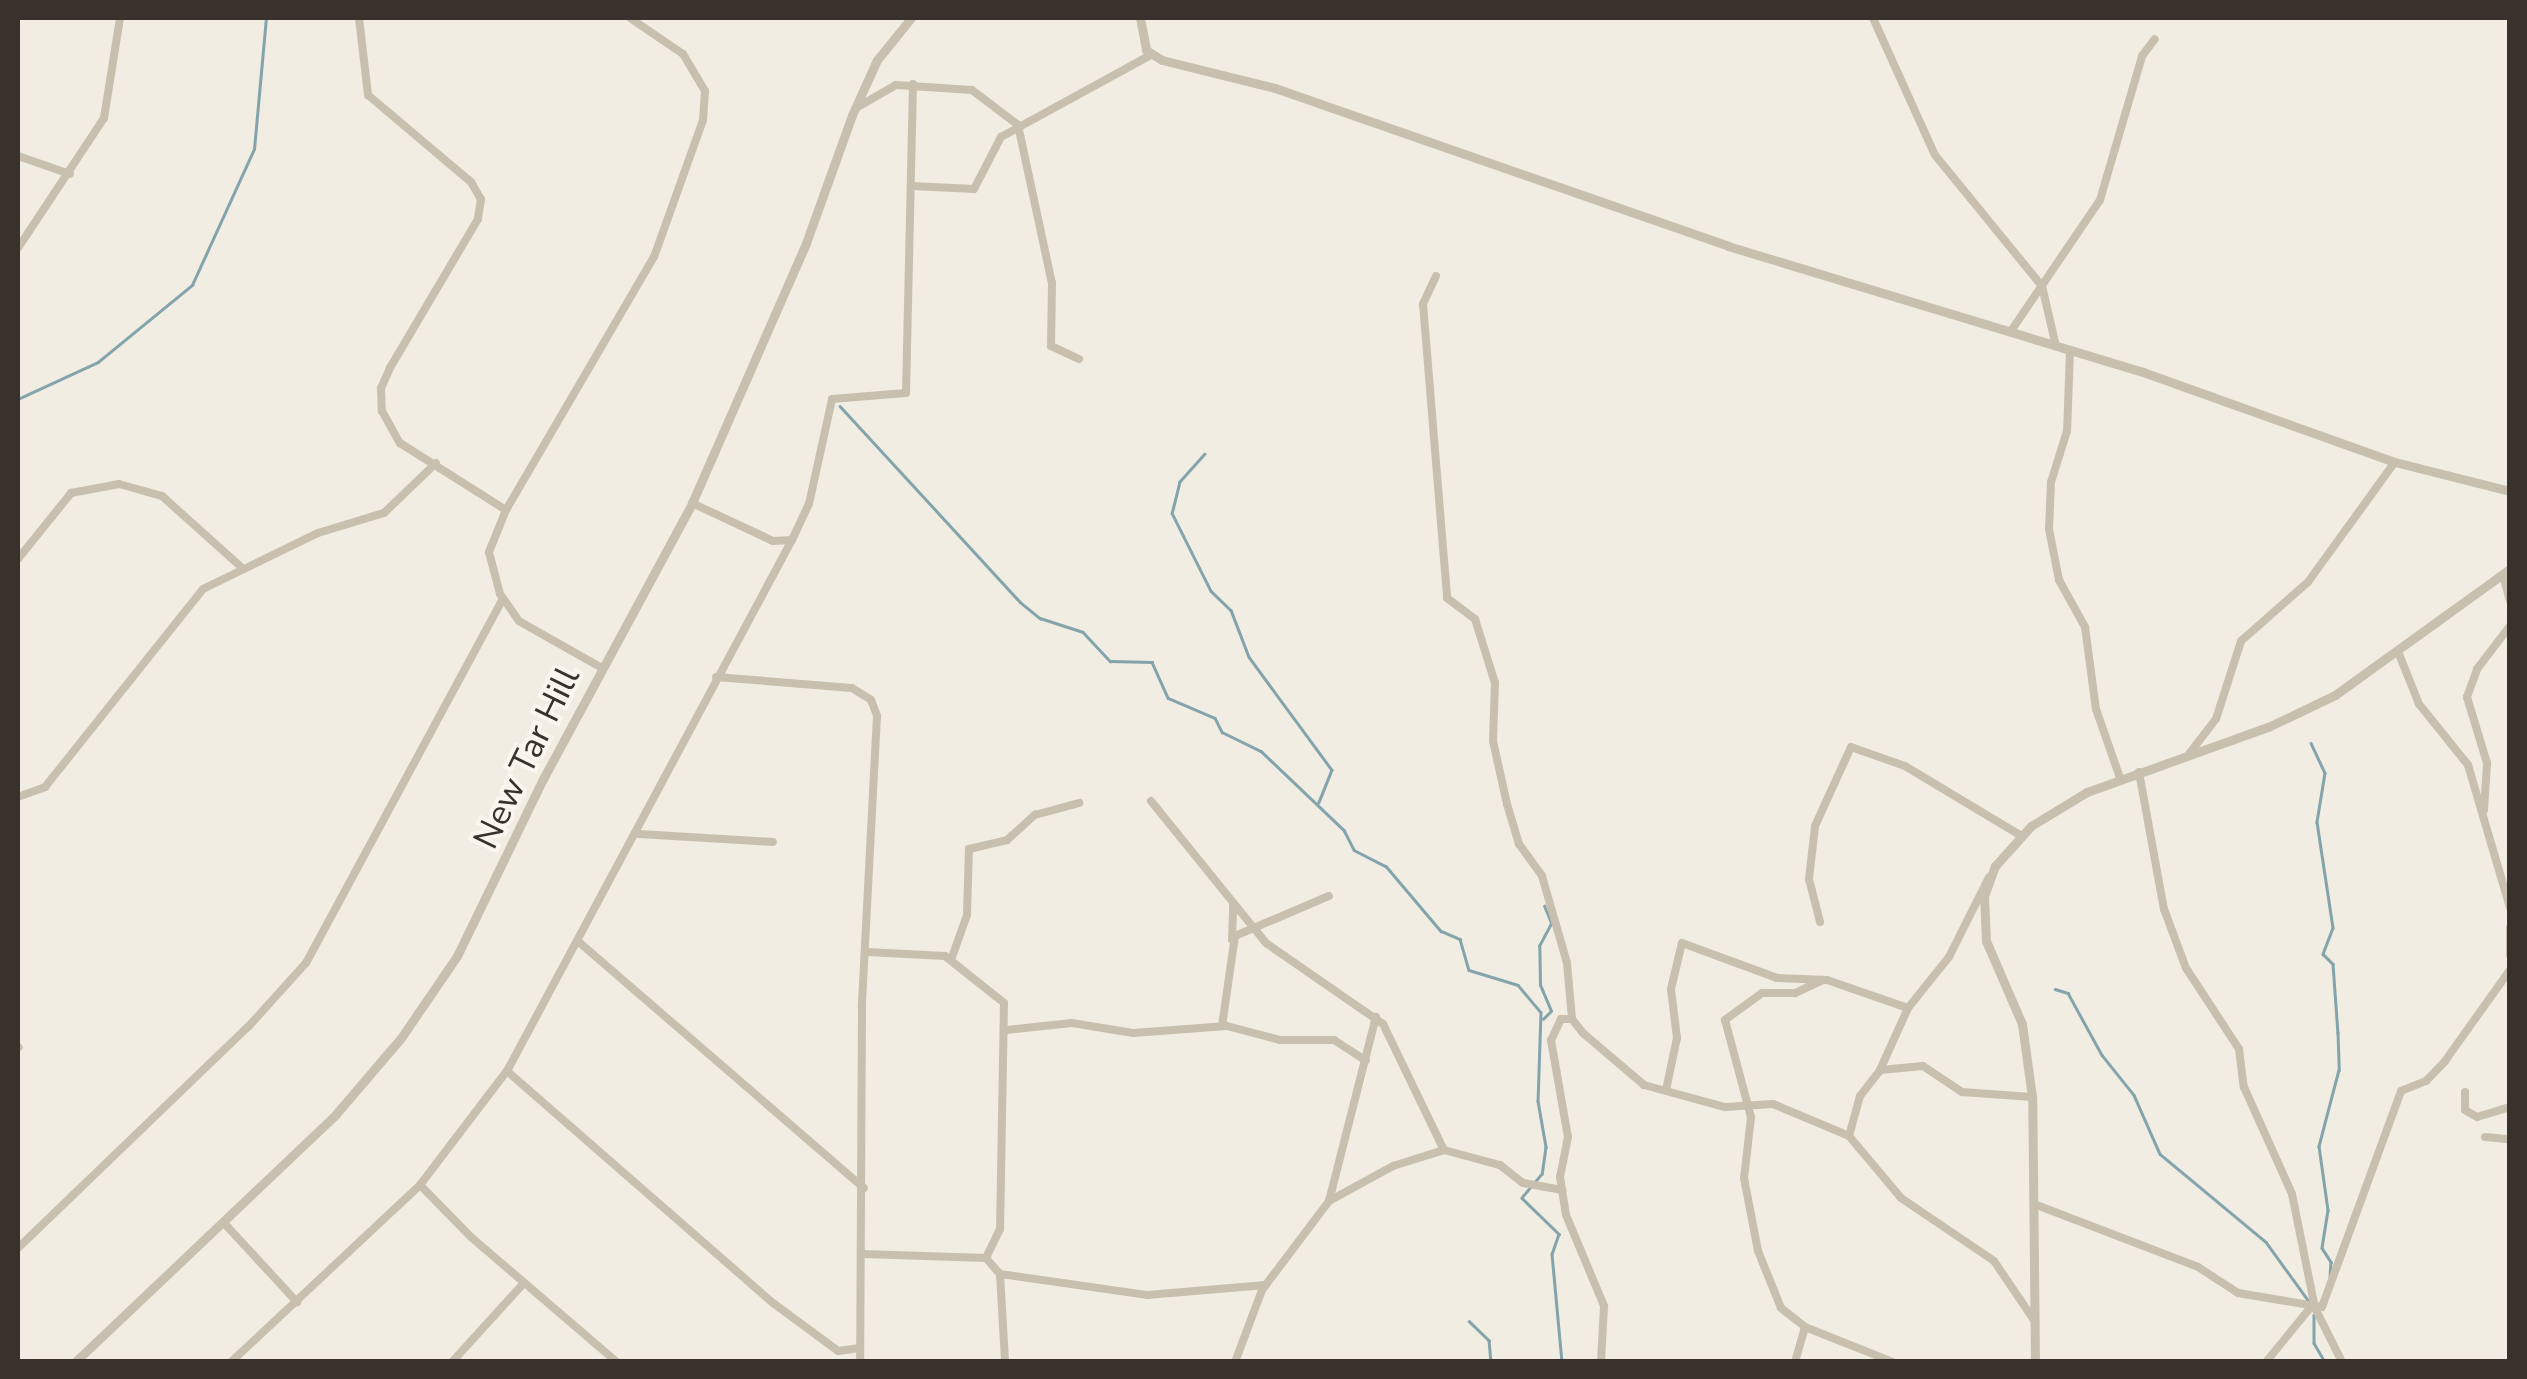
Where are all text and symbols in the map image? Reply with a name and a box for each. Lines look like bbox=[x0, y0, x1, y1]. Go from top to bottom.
street label: New Tar Hill bbox=[465, 660, 589, 856]

